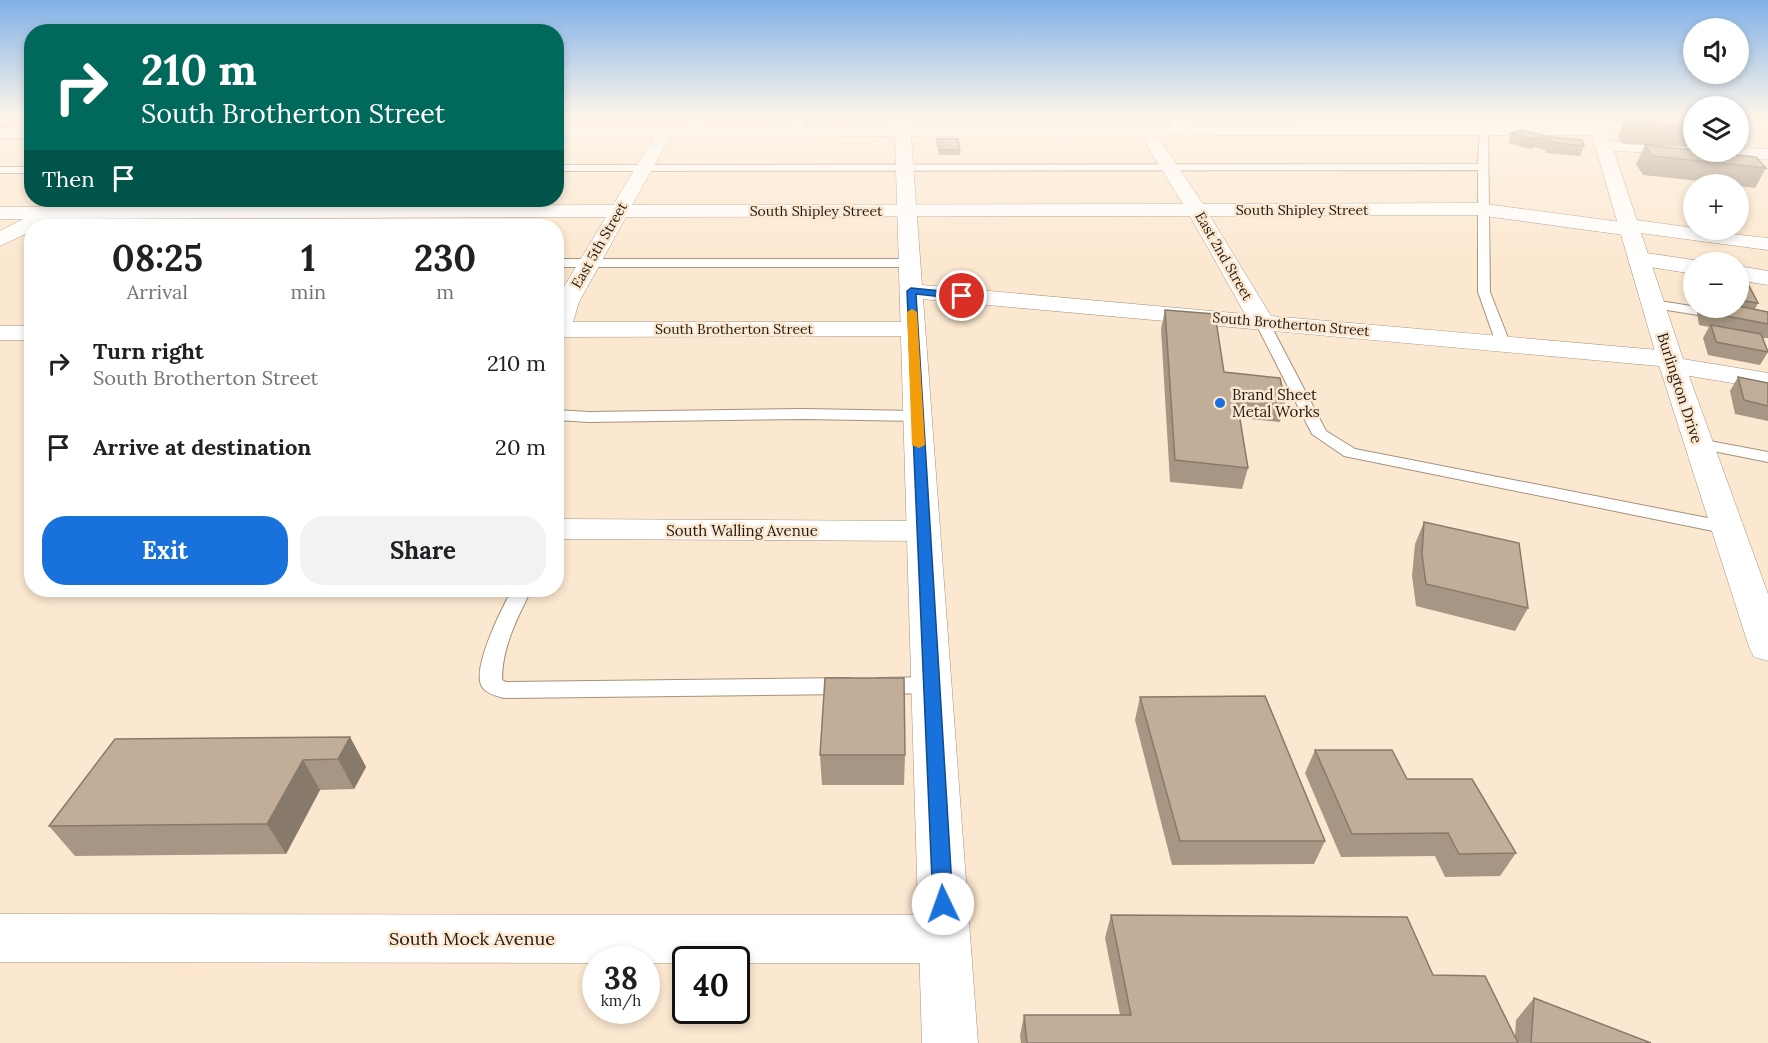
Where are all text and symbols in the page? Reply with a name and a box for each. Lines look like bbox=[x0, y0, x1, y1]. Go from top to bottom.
map controls bbox=[1683, 18, 1749, 318]
button: sound bbox=[1683, 18, 1749, 84]
text: 210 m bbox=[141, 43, 257, 97]
icon: right bbox=[42, 48, 120, 126]
text: South Brotherton Street bbox=[141, 96, 445, 130]
button: layers bbox=[1683, 96, 1749, 162]
icon: arrive bbox=[107, 162, 140, 195]
text: Then bbox=[42, 165, 95, 193]
button: + bbox=[1683, 174, 1749, 240]
street label: East 5th Street bbox=[567, 198, 631, 291]
street label: South Shipley Street bbox=[1236, 201, 1369, 219]
street label: South Shipley Street bbox=[750, 202, 883, 220]
street label: East 2nd Street bbox=[1191, 209, 1257, 304]
text: 08:25 bbox=[112, 235, 203, 281]
text: 1 bbox=[301, 235, 316, 281]
text: 230 bbox=[414, 235, 476, 281]
button: − bbox=[1683, 252, 1749, 318]
pin bbox=[936, 270, 987, 321]
text: Arrival bbox=[127, 279, 188, 304]
text: min bbox=[291, 279, 326, 304]
text: m bbox=[436, 279, 454, 304]
icon: arrive bbox=[945, 279, 978, 312]
street label: South Brotherton Street bbox=[1212, 308, 1371, 340]
street label: South Brotherton Street bbox=[655, 320, 813, 338]
street label: Burlington Drive bbox=[1653, 330, 1707, 446]
text: Turn right bbox=[93, 337, 204, 365]
icon: right bbox=[42, 347, 75, 380]
text: 210 m bbox=[487, 349, 546, 377]
text: South Brotherton Street bbox=[93, 365, 318, 390]
place label: Brand Sheet Metal Works bbox=[1232, 385, 1320, 421]
marker: Brand Sheet Metal Works bbox=[1213, 396, 1227, 410]
icon: arrive bbox=[42, 431, 75, 464]
text: Arrive at destination bbox=[93, 433, 311, 461]
text: 20 m bbox=[495, 433, 546, 461]
button: Exit bbox=[42, 516, 288, 585]
button: Share bbox=[300, 516, 546, 585]
street label: South Walling Avenue bbox=[666, 521, 818, 540]
position arrow bbox=[911, 872, 975, 936]
street label: South Mock Avenue bbox=[389, 927, 555, 950]
speed limit sign: 40 bbox=[672, 946, 750, 1024]
text: 38 bbox=[604, 959, 638, 997]
text: km/h bbox=[601, 991, 641, 1010]

